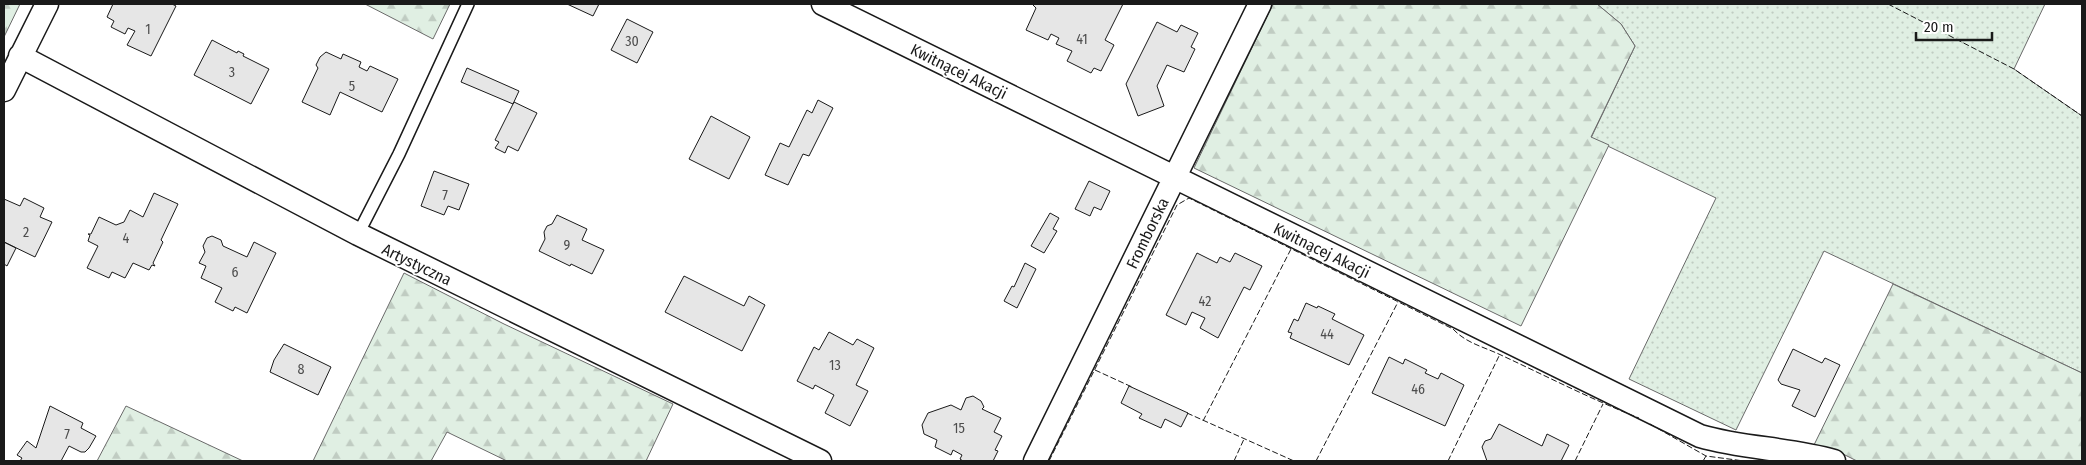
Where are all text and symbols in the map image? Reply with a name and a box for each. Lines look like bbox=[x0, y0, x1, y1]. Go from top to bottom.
scale bar bbox=[1916, 10, 1992, 42]
text: 20 m bbox=[1924, 18, 1954, 36]
house number: 1 bbox=[145, 21, 151, 38]
house number: 41 bbox=[1076, 31, 1088, 48]
house number: 30 bbox=[625, 33, 639, 50]
street label: Kwitnącej Akacji bbox=[907, 40, 1010, 104]
house number: 3 bbox=[229, 64, 235, 81]
house number: 5 bbox=[349, 78, 355, 95]
house number: 7 bbox=[442, 187, 448, 204]
street label: Fromborska bbox=[1122, 195, 1173, 272]
street label: Kwitnącej Akacji bbox=[1270, 219, 1373, 283]
house number: 2 bbox=[23, 224, 29, 241]
house number: 4 bbox=[123, 230, 130, 247]
house number: 9 bbox=[564, 237, 571, 254]
street label: Artystyczna bbox=[379, 240, 455, 289]
house number: 6 bbox=[232, 264, 239, 281]
house number: 42 bbox=[1199, 293, 1211, 310]
house number: 44 bbox=[1320, 326, 1334, 343]
house number: 13 bbox=[829, 357, 841, 374]
house number: 8 bbox=[298, 361, 305, 378]
house number: 46 bbox=[1411, 381, 1425, 398]
house number: 15 bbox=[953, 420, 965, 437]
house number: 7 bbox=[64, 426, 70, 443]

